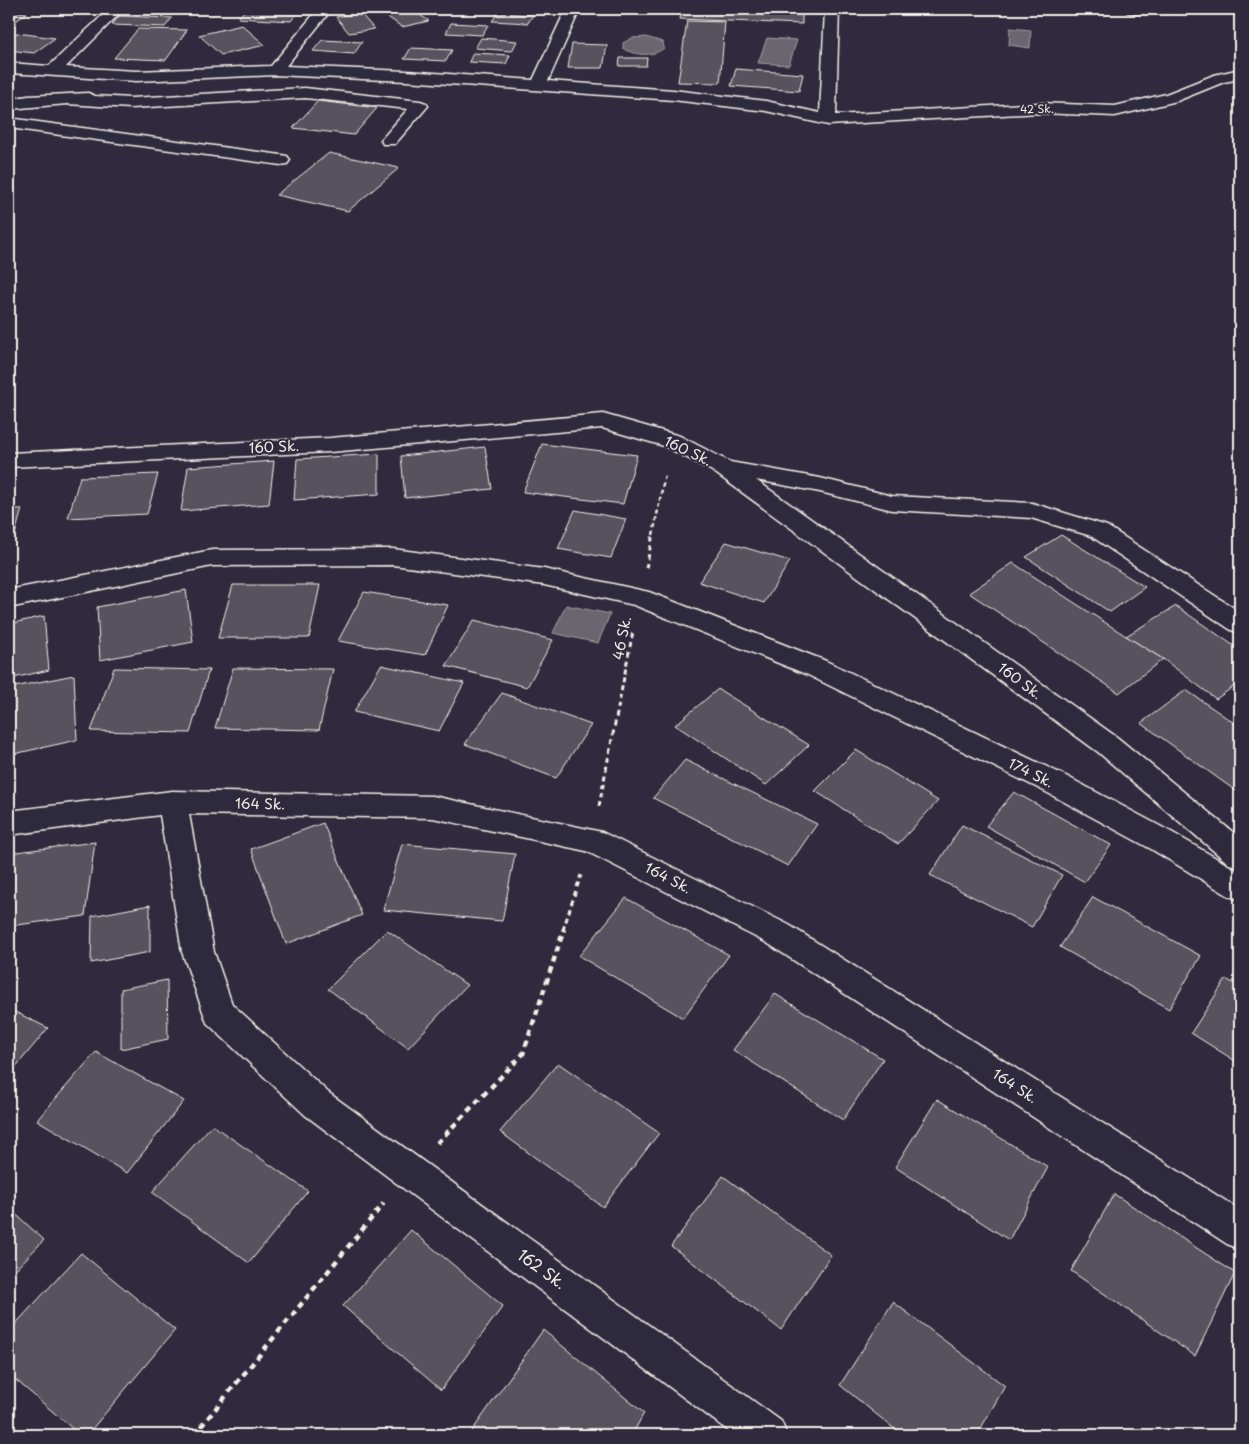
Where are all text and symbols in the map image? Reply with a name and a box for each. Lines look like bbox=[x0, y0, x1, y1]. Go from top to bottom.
street label: 42 Sk. bbox=[1020, 100, 1054, 117]
street label: 160 Sk. bbox=[661, 430, 715, 471]
street label: 160 Sk. bbox=[248, 435, 300, 458]
street label: 46 Sk. bbox=[607, 614, 636, 662]
street label: 160 Sk. bbox=[994, 657, 1047, 704]
street label: 174 Sk. bbox=[1005, 753, 1057, 792]
street label: 164 Sk. bbox=[235, 793, 285, 814]
street label: 164 Sk. bbox=[641, 857, 695, 898]
street label: 164 Sk. bbox=[989, 1063, 1042, 1108]
street label: 162 Sk. bbox=[513, 1242, 572, 1294]

